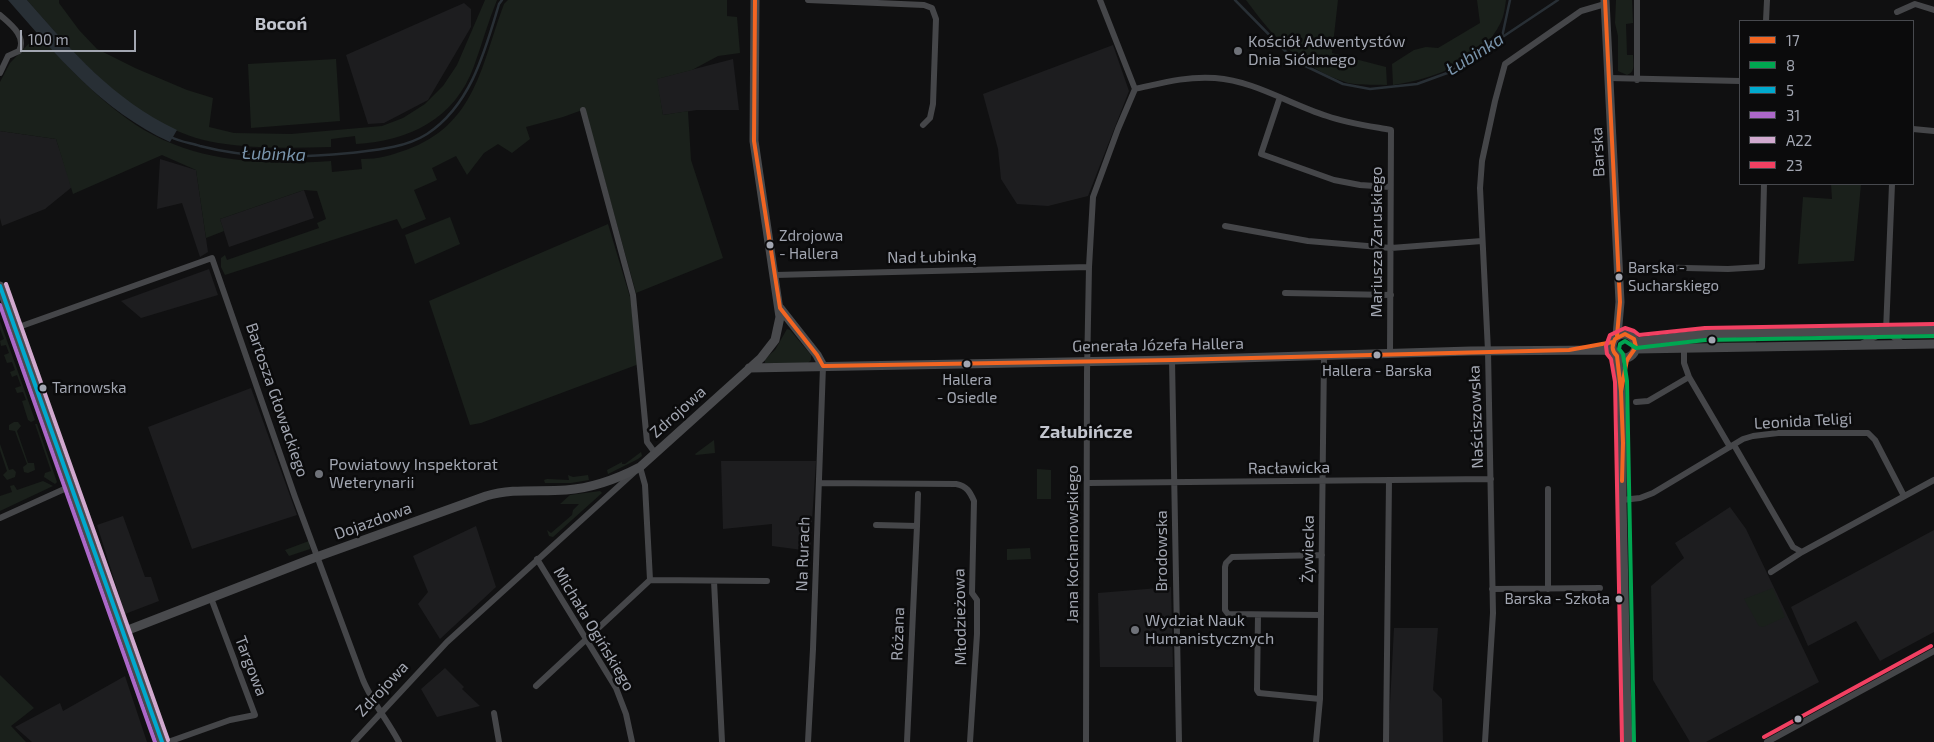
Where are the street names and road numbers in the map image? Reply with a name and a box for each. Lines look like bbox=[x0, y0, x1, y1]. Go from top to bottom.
street label: Barska bbox=[1587, 126, 1609, 178]
street label: Mariusza Zaruskiego bbox=[1367, 166, 1387, 318]
street label: Nad Łubinką bbox=[887, 247, 977, 267]
street label: Bartosza Głowackiego bbox=[242, 320, 312, 480]
street label: Generała Józefa Hallera bbox=[1072, 334, 1244, 356]
street label: Naściszowska bbox=[1465, 365, 1487, 469]
street label: Zdrojowa bbox=[646, 382, 710, 442]
street label: Leonida Teligi bbox=[1753, 409, 1853, 433]
street label: Racławicka bbox=[1248, 458, 1330, 478]
street label: Jana Kochanowskiego bbox=[1063, 465, 1083, 623]
street label: Dojazdowa bbox=[332, 498, 414, 544]
street label: Brodowska bbox=[1152, 510, 1172, 592]
street label: Żywiecka bbox=[1298, 515, 1318, 583]
street label: Na Rurach bbox=[792, 516, 814, 592]
street label: Michała Ogińskiego bbox=[549, 564, 639, 694]
street label: Młodzieżowa bbox=[950, 568, 970, 666]
street label: Różana bbox=[887, 607, 909, 661]
street label: Targowa bbox=[231, 633, 271, 699]
street label: Zdrojowa bbox=[352, 657, 412, 721]

